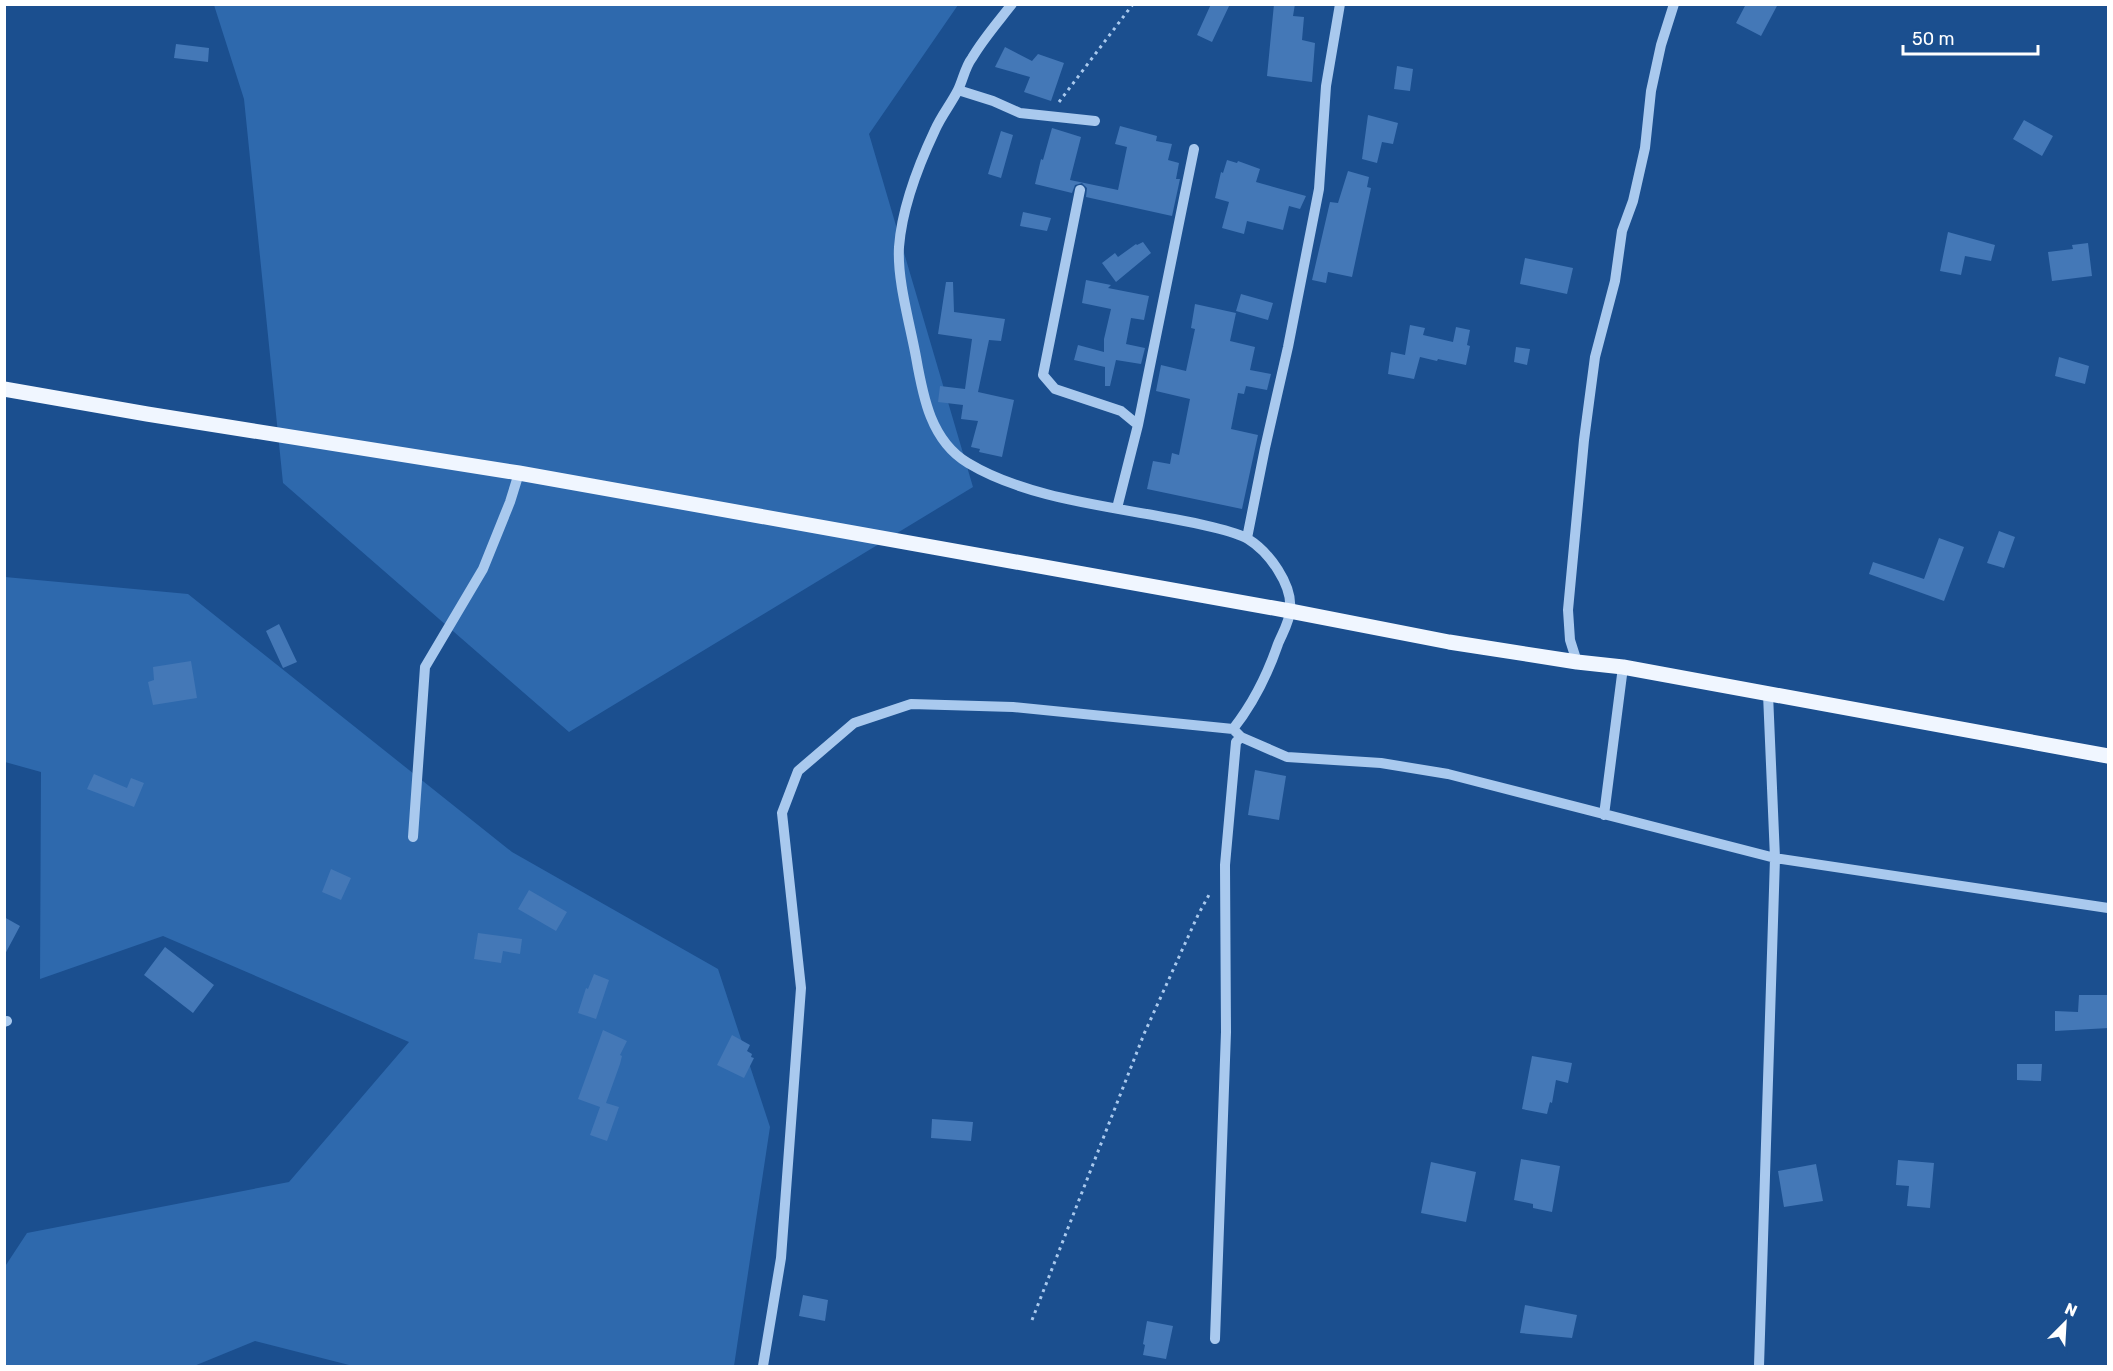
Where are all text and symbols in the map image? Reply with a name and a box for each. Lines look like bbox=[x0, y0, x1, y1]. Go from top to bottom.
scale bar bbox=[1903, 18, 2038, 56]
text: 50 m bbox=[1912, 28, 1955, 50]
north arrow bbox=[2035, 1293, 2095, 1353]
text: N bbox=[2062, 1299, 2080, 1321]

